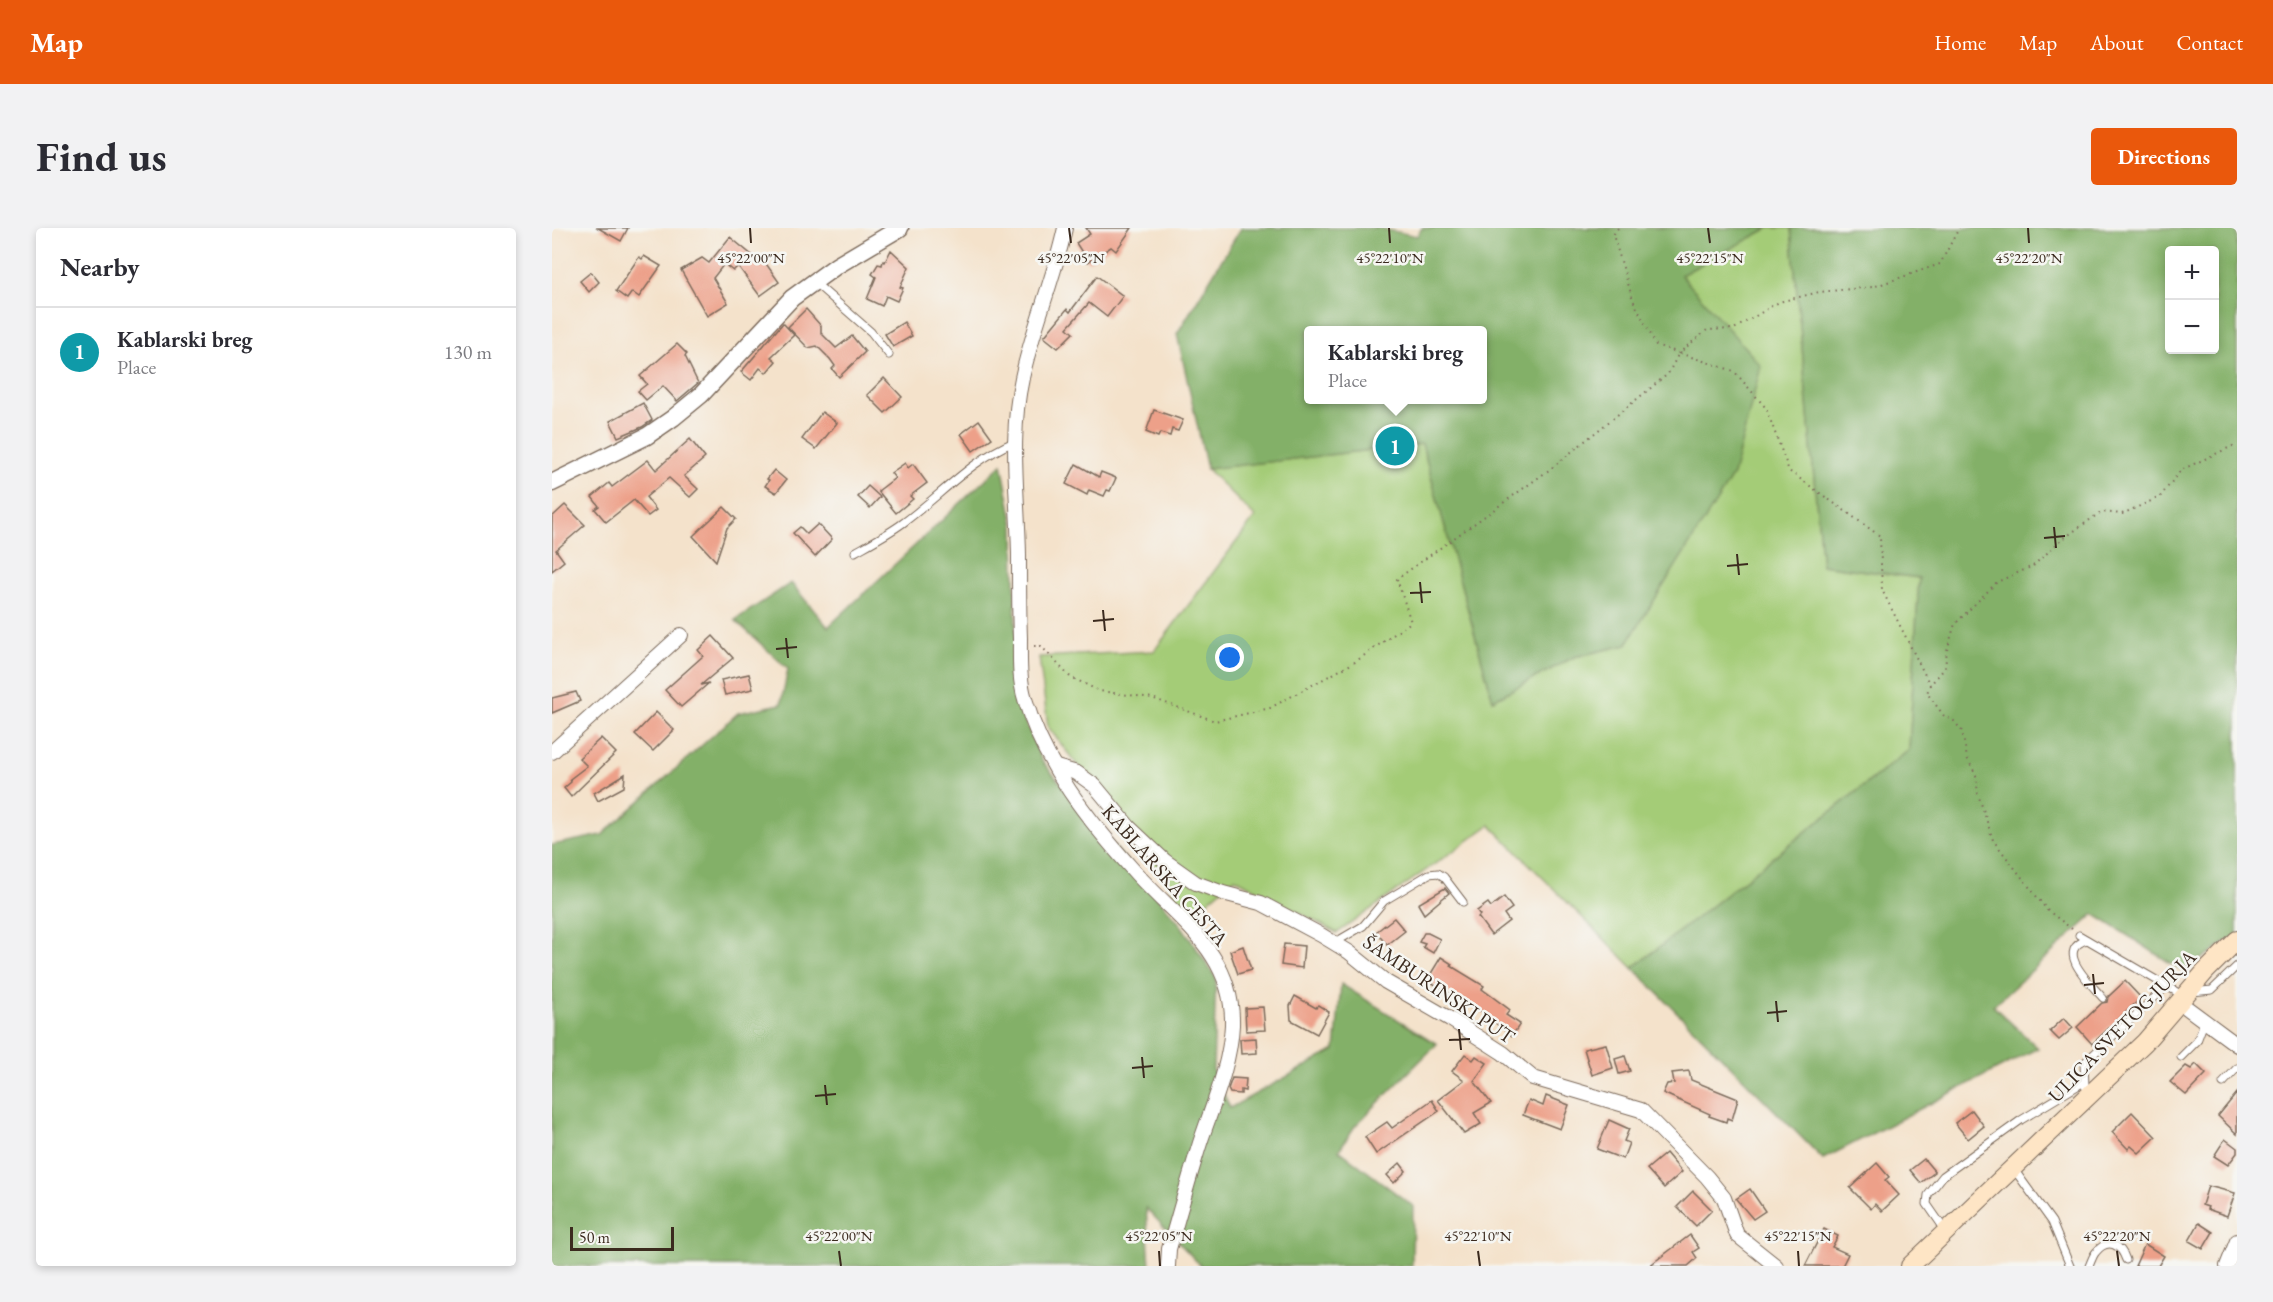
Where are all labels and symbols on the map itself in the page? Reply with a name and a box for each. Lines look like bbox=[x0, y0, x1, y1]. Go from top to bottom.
text: 45°22'00"N bbox=[717, 248, 785, 267]
text: 45°22'05"N bbox=[1037, 248, 1105, 267]
text: 45°22'10"N bbox=[1356, 248, 1424, 267]
text: 45°22'15"N bbox=[1676, 248, 1744, 267]
text: 45°22'20"N bbox=[1995, 248, 2063, 267]
pin: 1 bbox=[1376, 424, 1414, 468]
your location bbox=[1215, 643, 1244, 672]
street label: KABLARSKA CESTA bbox=[1096, 799, 1234, 952]
street label: ŠAMBURINSKI PUT bbox=[1358, 929, 1520, 1050]
street label: ULICA SVETOG JURJA bbox=[2042, 944, 2202, 1108]
scale bar bbox=[570, 1224, 674, 1252]
text: 45°22'00"N bbox=[805, 1226, 873, 1245]
text: 45°22'05"N bbox=[1125, 1226, 1193, 1245]
text: 45°22'10"N bbox=[1444, 1226, 1512, 1245]
text: 45°22'15"N bbox=[1764, 1226, 1832, 1245]
text: 45°22'20"N bbox=[2083, 1226, 2151, 1245]

